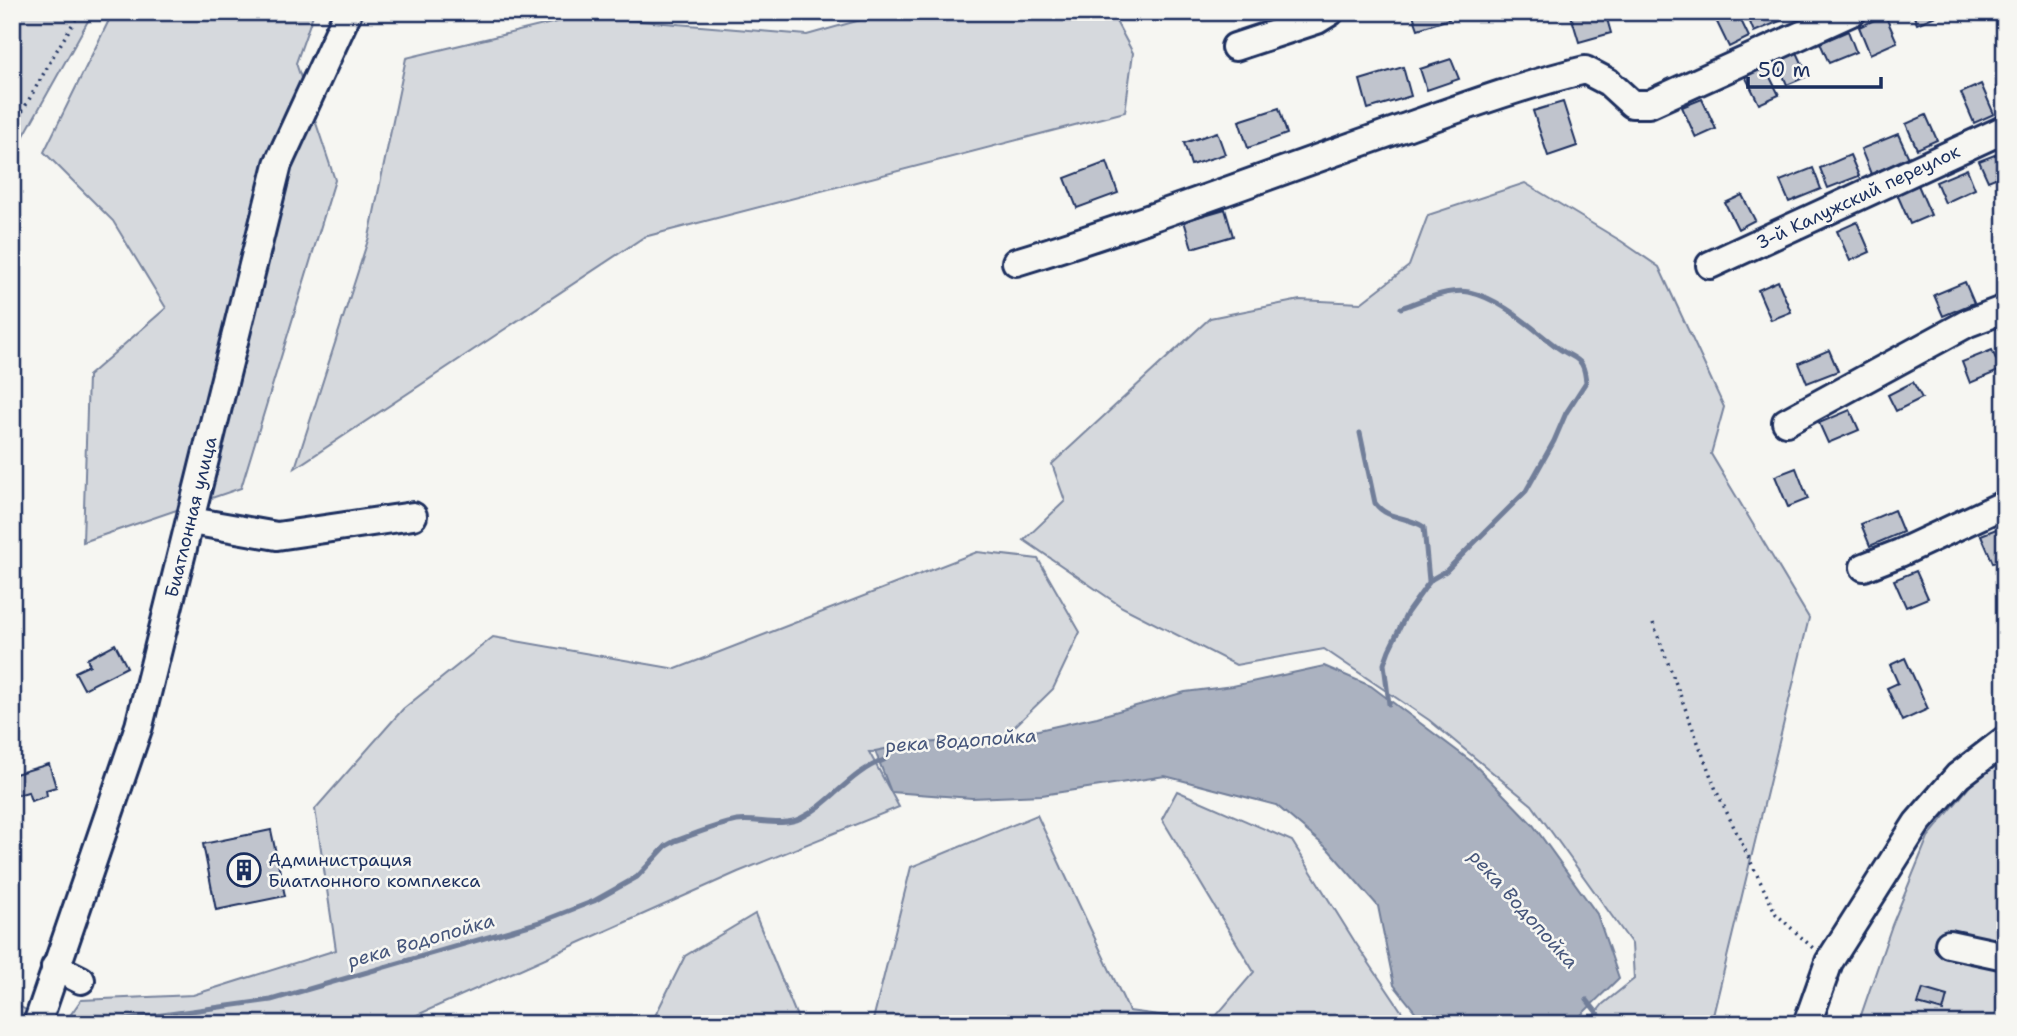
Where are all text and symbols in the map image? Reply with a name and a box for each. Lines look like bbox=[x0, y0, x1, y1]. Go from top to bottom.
scale bar bbox=[1748, 46, 1881, 90]
text: 50 m bbox=[1758, 56, 1811, 84]
street label: 3-й Калужский переулок bbox=[1752, 139, 1964, 255]
street label: Биатлонная улица bbox=[159, 434, 223, 600]
water label: река Водопойка bbox=[884, 723, 1038, 758]
water label: река Водопойка bbox=[1463, 844, 1584, 974]
place label: Администрация Биатлонного комплекса bbox=[268, 848, 480, 893]
building icon: Администрация Биатлонного комплекса bbox=[225, 851, 263, 889]
water label: река Водопойка bbox=[344, 908, 497, 974]

